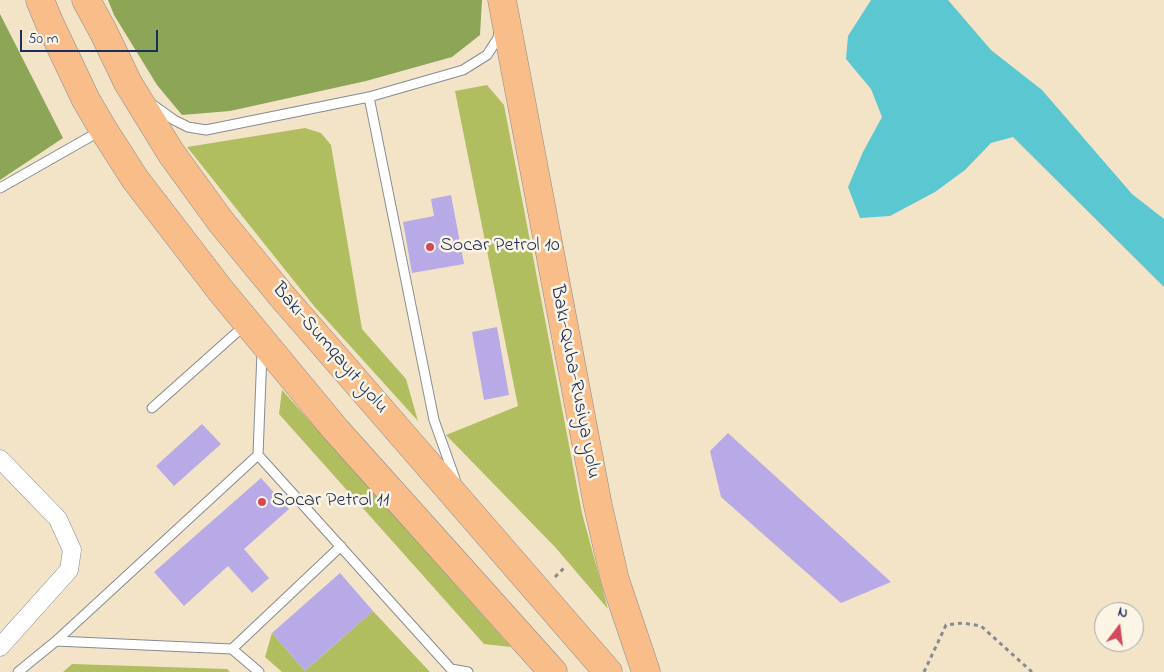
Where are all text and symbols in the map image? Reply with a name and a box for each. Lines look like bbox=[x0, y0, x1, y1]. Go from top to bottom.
scale bar bbox=[22, 20, 160, 52]
text: 50 m bbox=[28, 28, 58, 50]
place label: Socar Petrol 10 bbox=[440, 235, 560, 259]
marker: Socar Petrol 10 bbox=[424, 241, 436, 253]
street label: Bakı-Sumqayıt yolu bbox=[266, 279, 392, 419]
street label: Bakı-Quba-Rusiya yolu bbox=[543, 283, 605, 481]
place label: Socar Petrol 11 bbox=[272, 490, 389, 514]
marker: Socar Petrol 11 bbox=[256, 496, 268, 508]
north arrow bbox=[1094, 602, 1144, 652]
text: N bbox=[1115, 602, 1130, 624]

